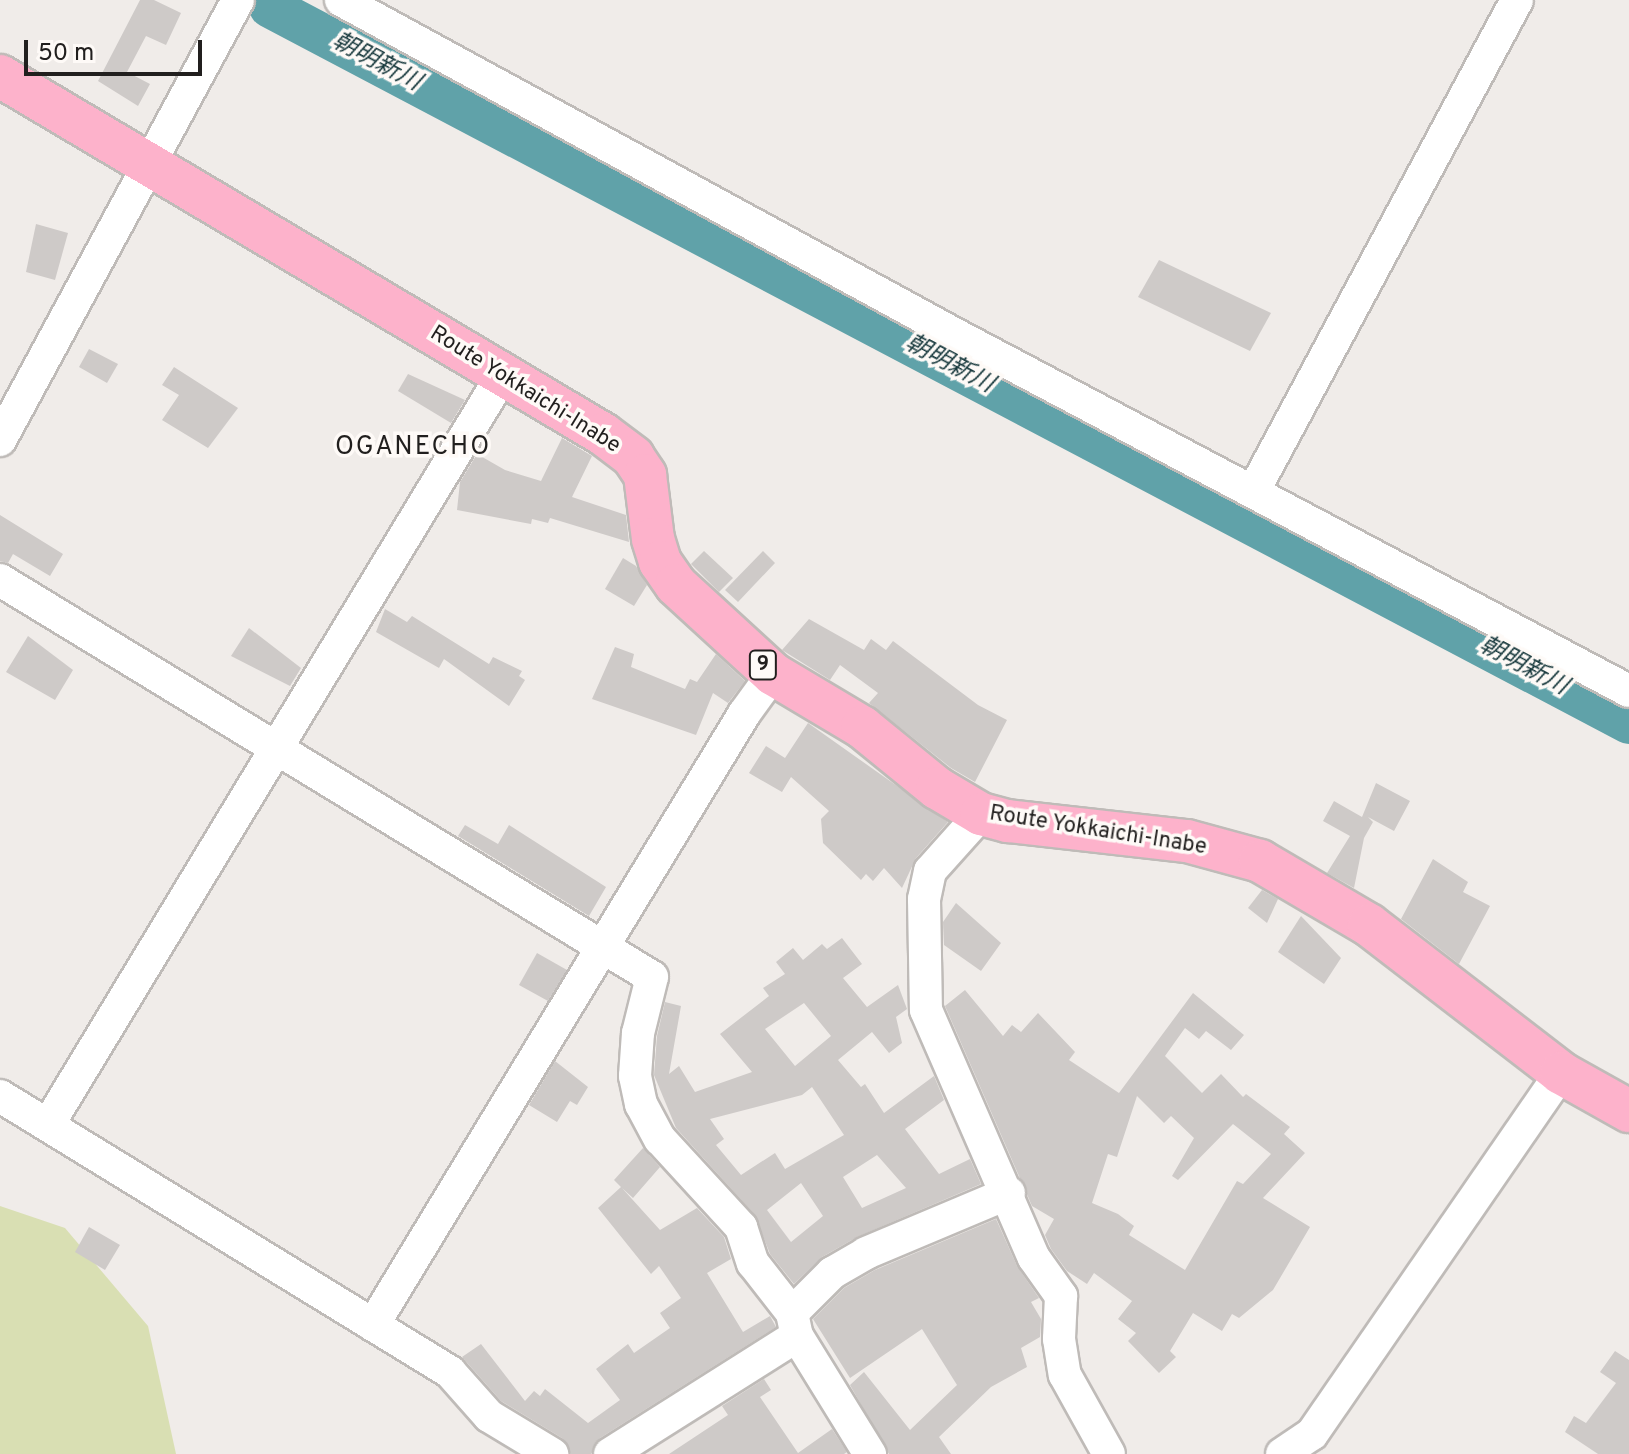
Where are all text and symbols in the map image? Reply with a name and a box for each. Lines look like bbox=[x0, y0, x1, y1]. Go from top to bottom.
scale bar bbox=[28, 24, 206, 74]
water label: 朝明新川 bbox=[327, 28, 425, 98]
text: 50 m bbox=[38, 39, 94, 69]
street label: Route Yokkaichi-Inabe bbox=[425, 320, 625, 460]
water label: 朝明新川 bbox=[900, 330, 998, 400]
district label: OGANECHO bbox=[335, 432, 491, 464]
water label: 朝明新川 bbox=[1474, 632, 1572, 702]
road number: 9 bbox=[747, 649, 779, 681]
street label: Route Yokkaichi-Inabe bbox=[987, 801, 1209, 861]

